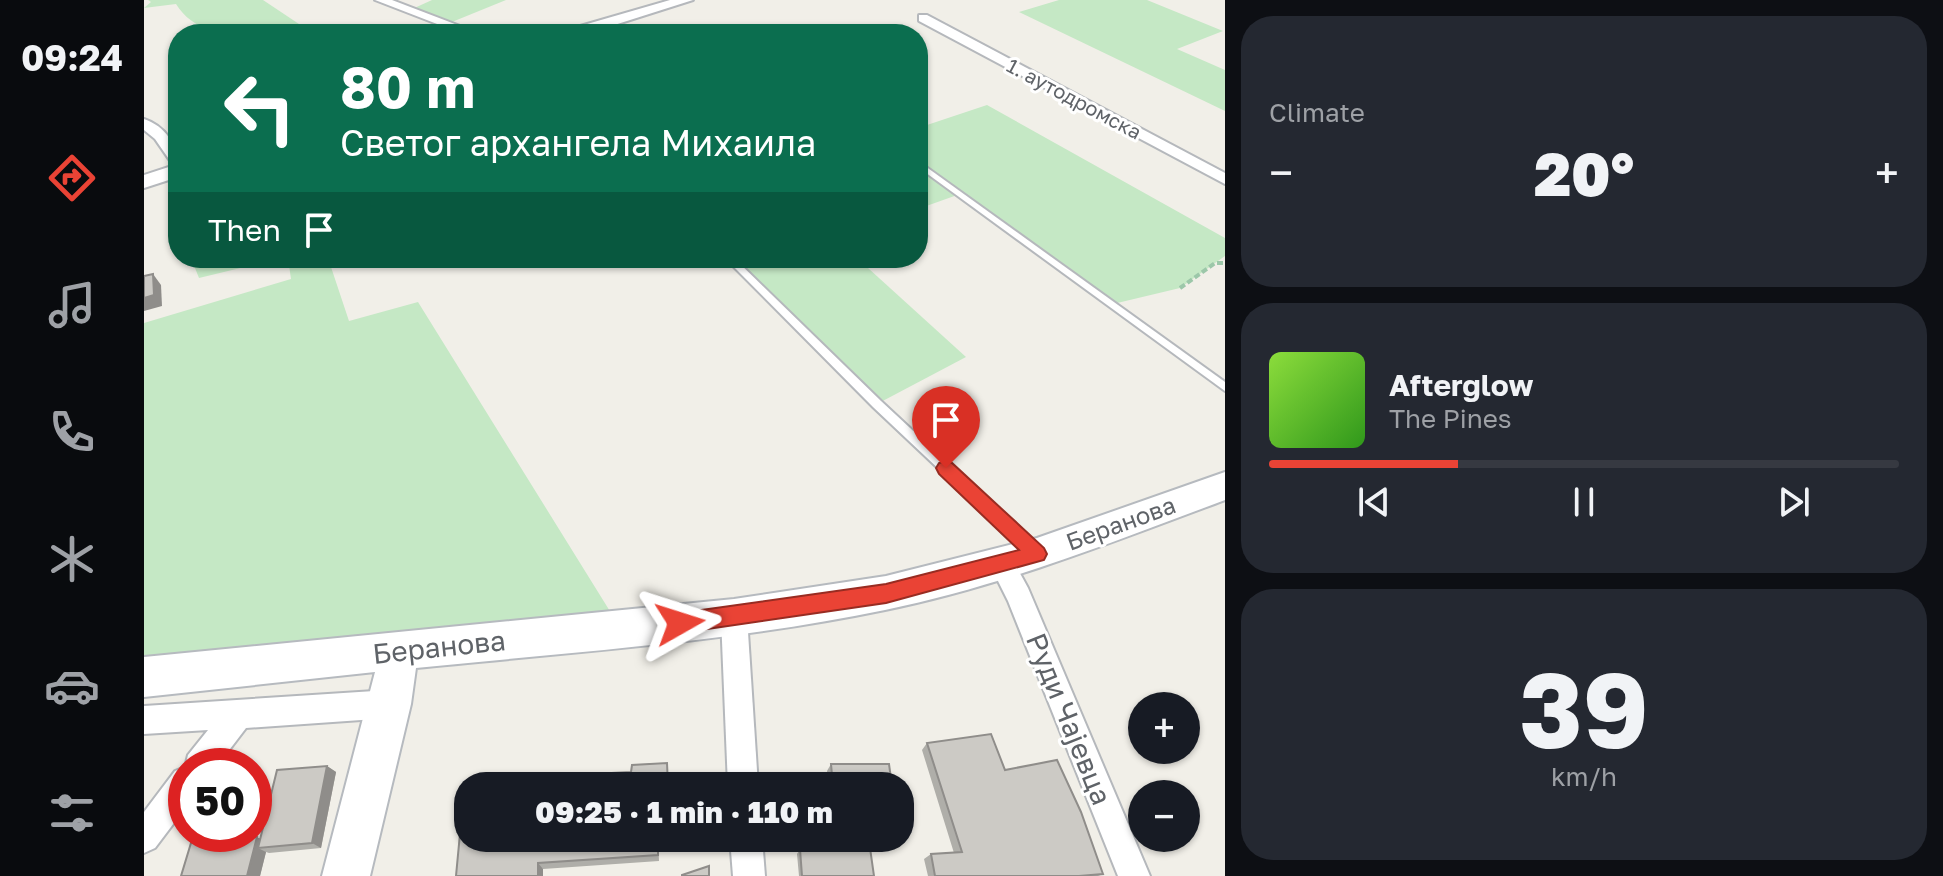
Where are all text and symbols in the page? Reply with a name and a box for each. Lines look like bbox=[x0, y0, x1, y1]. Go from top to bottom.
text: 09:24 bbox=[21, 36, 123, 79]
text: 80 m bbox=[340, 53, 475, 120]
street label: 1. аутодромска bbox=[1003, 53, 1146, 144]
icon: left bbox=[208, 56, 312, 160]
text: Climate bbox=[1269, 97, 1365, 128]
text: Светог архангела Михаила bbox=[340, 121, 816, 164]
text: 20° bbox=[1534, 137, 1634, 209]
text: − bbox=[1269, 146, 1293, 199]
text: + bbox=[1875, 146, 1899, 199]
icon: directions bbox=[44, 150, 100, 206]
icon: arrive bbox=[297, 208, 341, 252]
text: Then bbox=[208, 212, 281, 248]
icon: music bbox=[44, 277, 100, 333]
text: Afterglow bbox=[1389, 367, 1533, 403]
pin bbox=[912, 386, 980, 468]
icon: arrive bbox=[924, 398, 968, 442]
text: The Pines bbox=[1389, 403, 1512, 434]
icon: phone bbox=[44, 404, 100, 460]
icon: previous bbox=[1352, 480, 1396, 524]
icon: pause bbox=[1562, 480, 1606, 524]
icon: next bbox=[1772, 480, 1816, 524]
street label: Беранова bbox=[1062, 489, 1179, 556]
icon: climate bbox=[44, 531, 100, 587]
position arrow bbox=[638, 581, 722, 665]
street label: Беранова bbox=[371, 623, 507, 670]
street label: Руди Чајевца bbox=[1020, 628, 1119, 810]
text: 39 bbox=[1519, 646, 1649, 771]
icon: car bbox=[44, 658, 100, 714]
map controls bbox=[1128, 692, 1200, 852]
button: + bbox=[1128, 692, 1200, 764]
speed limit sign: 50 bbox=[168, 748, 272, 852]
text: km/h bbox=[1551, 761, 1617, 792]
button: − bbox=[1128, 780, 1200, 852]
icon: filters bbox=[44, 785, 100, 841]
text: 09:25 · 1 min · 110 m bbox=[535, 794, 833, 830]

